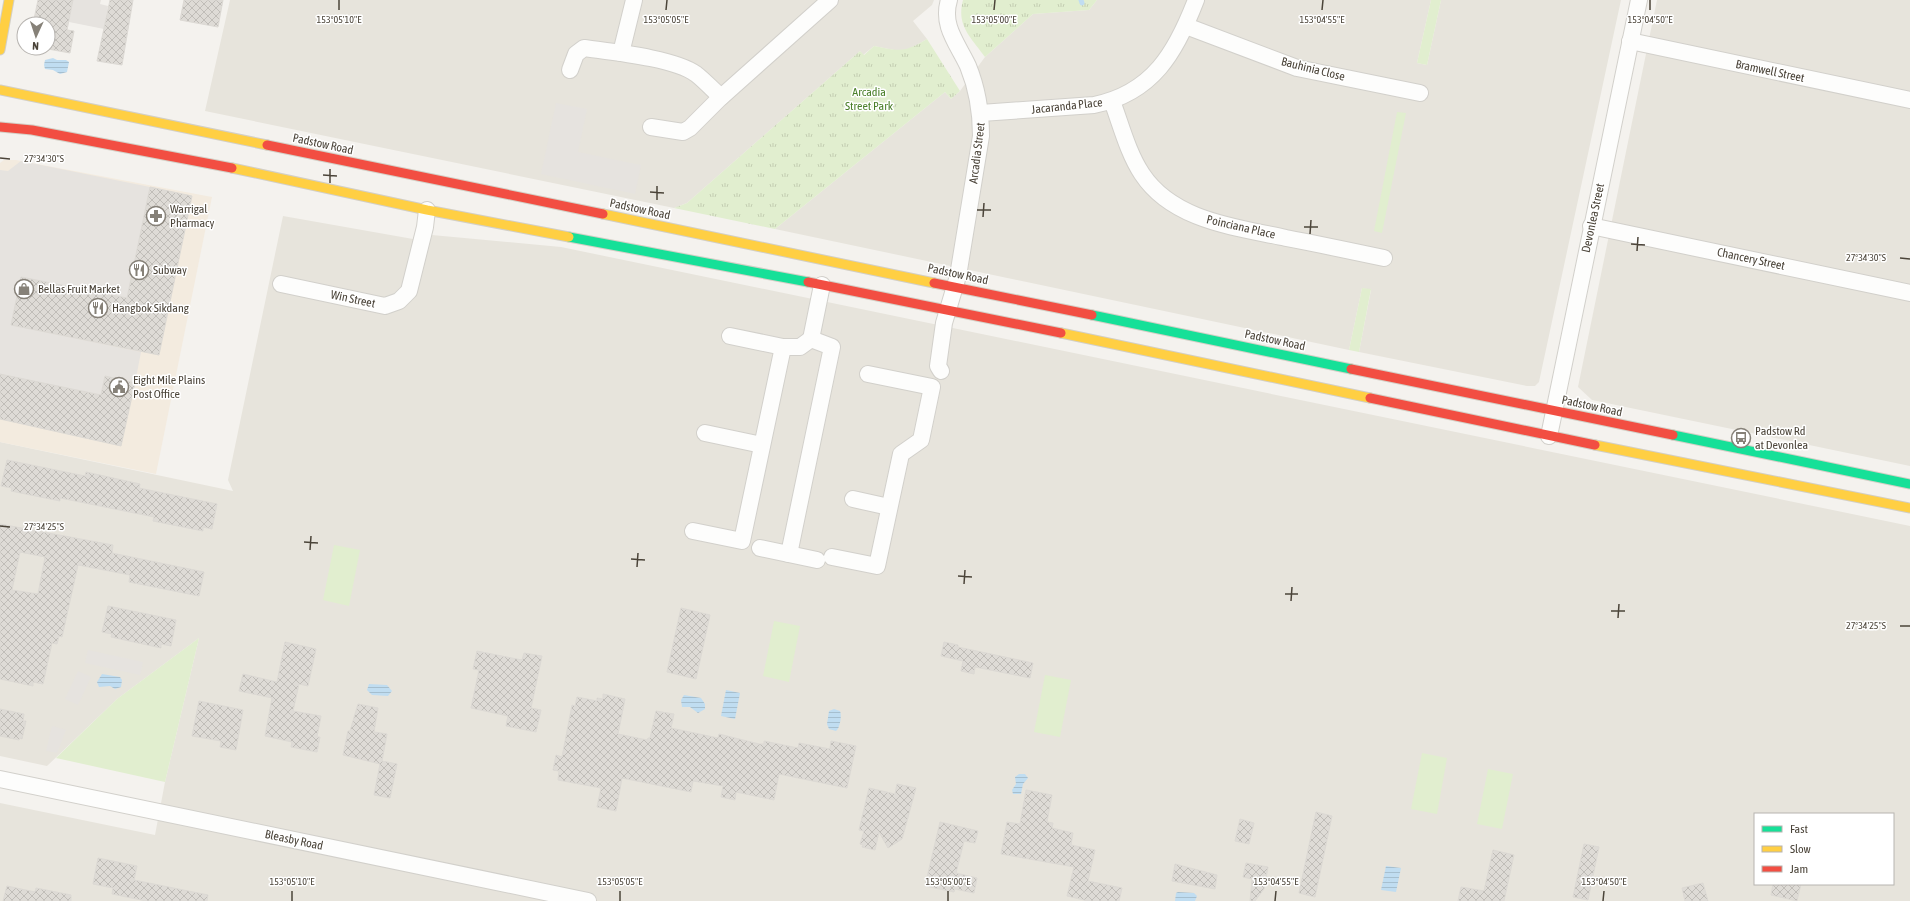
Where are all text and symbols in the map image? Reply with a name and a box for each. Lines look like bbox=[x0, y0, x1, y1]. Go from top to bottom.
text: 153°05'10"E bbox=[317, 14, 362, 25]
text: 153°05'05"E bbox=[644, 14, 689, 25]
text: 153°05'00"E bbox=[972, 14, 1017, 25]
text: 153°04'55"E bbox=[1300, 14, 1345, 25]
text: 153°04'50"E bbox=[1628, 14, 1673, 25]
north arrow bbox=[16, 16, 56, 56]
text: N bbox=[32, 40, 39, 52]
street label: Bauhinia Close bbox=[1280, 54, 1346, 84]
street label: Bramwell Street bbox=[1734, 57, 1806, 85]
park label: Arcadia Street Park bbox=[845, 85, 894, 113]
street label: Jacaranda Place bbox=[1031, 95, 1103, 117]
street label: Arcadia Street bbox=[966, 121, 988, 184]
street label: Padstow Road bbox=[291, 131, 355, 157]
text: 27°34'30"S bbox=[24, 153, 64, 164]
street label: Devonlea Street bbox=[1579, 182, 1607, 254]
street label: Padstow Road bbox=[608, 196, 672, 222]
place label: Warrigal Pharmacy bbox=[170, 202, 214, 230]
pharmacy icon: Warrigal Pharmacy bbox=[145, 205, 167, 227]
street label: Poinciana Place bbox=[1205, 212, 1277, 242]
street label: Chancery Street bbox=[1716, 245, 1787, 273]
text: 27°34'30"S bbox=[1846, 252, 1886, 263]
restaurant icon: Subway bbox=[128, 259, 150, 281]
street label: Padstow Road bbox=[926, 261, 990, 287]
place label: Subway bbox=[153, 263, 187, 277]
shop icon: Bellas Fruit Market bbox=[13, 278, 35, 300]
place label: Bellas Fruit Market bbox=[38, 282, 120, 296]
street label: Win Street bbox=[329, 287, 377, 311]
restaurant icon: Hangbok Sikdang bbox=[87, 297, 109, 319]
place label: Hangbok Sikdang bbox=[112, 301, 190, 315]
street label: Padstow Road bbox=[1243, 327, 1307, 353]
place label: Eight Mile Plains Post Office bbox=[133, 373, 205, 401]
public building icon: Eight Mile Plains Post Office bbox=[108, 376, 130, 398]
street label: Padstow Road bbox=[1560, 393, 1624, 419]
place label: Padstow Rd at Devonlea bbox=[1755, 424, 1808, 452]
bus stop icon: Padstow Rd at Devonlea bbox=[1730, 427, 1752, 449]
text: 27°34'25"S bbox=[24, 521, 64, 532]
text: 27°34'25"S bbox=[1846, 620, 1886, 631]
legend bbox=[1754, 813, 1894, 885]
text: Fast bbox=[1790, 822, 1808, 836]
street label: Bleasby Road bbox=[264, 827, 324, 853]
text: Slow bbox=[1790, 842, 1811, 856]
text: Jam bbox=[1790, 862, 1808, 876]
text: 153°05'10"E bbox=[270, 876, 315, 887]
text: 153°05'05"E bbox=[598, 876, 643, 887]
text: 153°05'00"E bbox=[926, 876, 971, 887]
text: 153°04'55"E bbox=[1254, 876, 1299, 887]
text: 153°04'50"E bbox=[1582, 876, 1627, 887]

